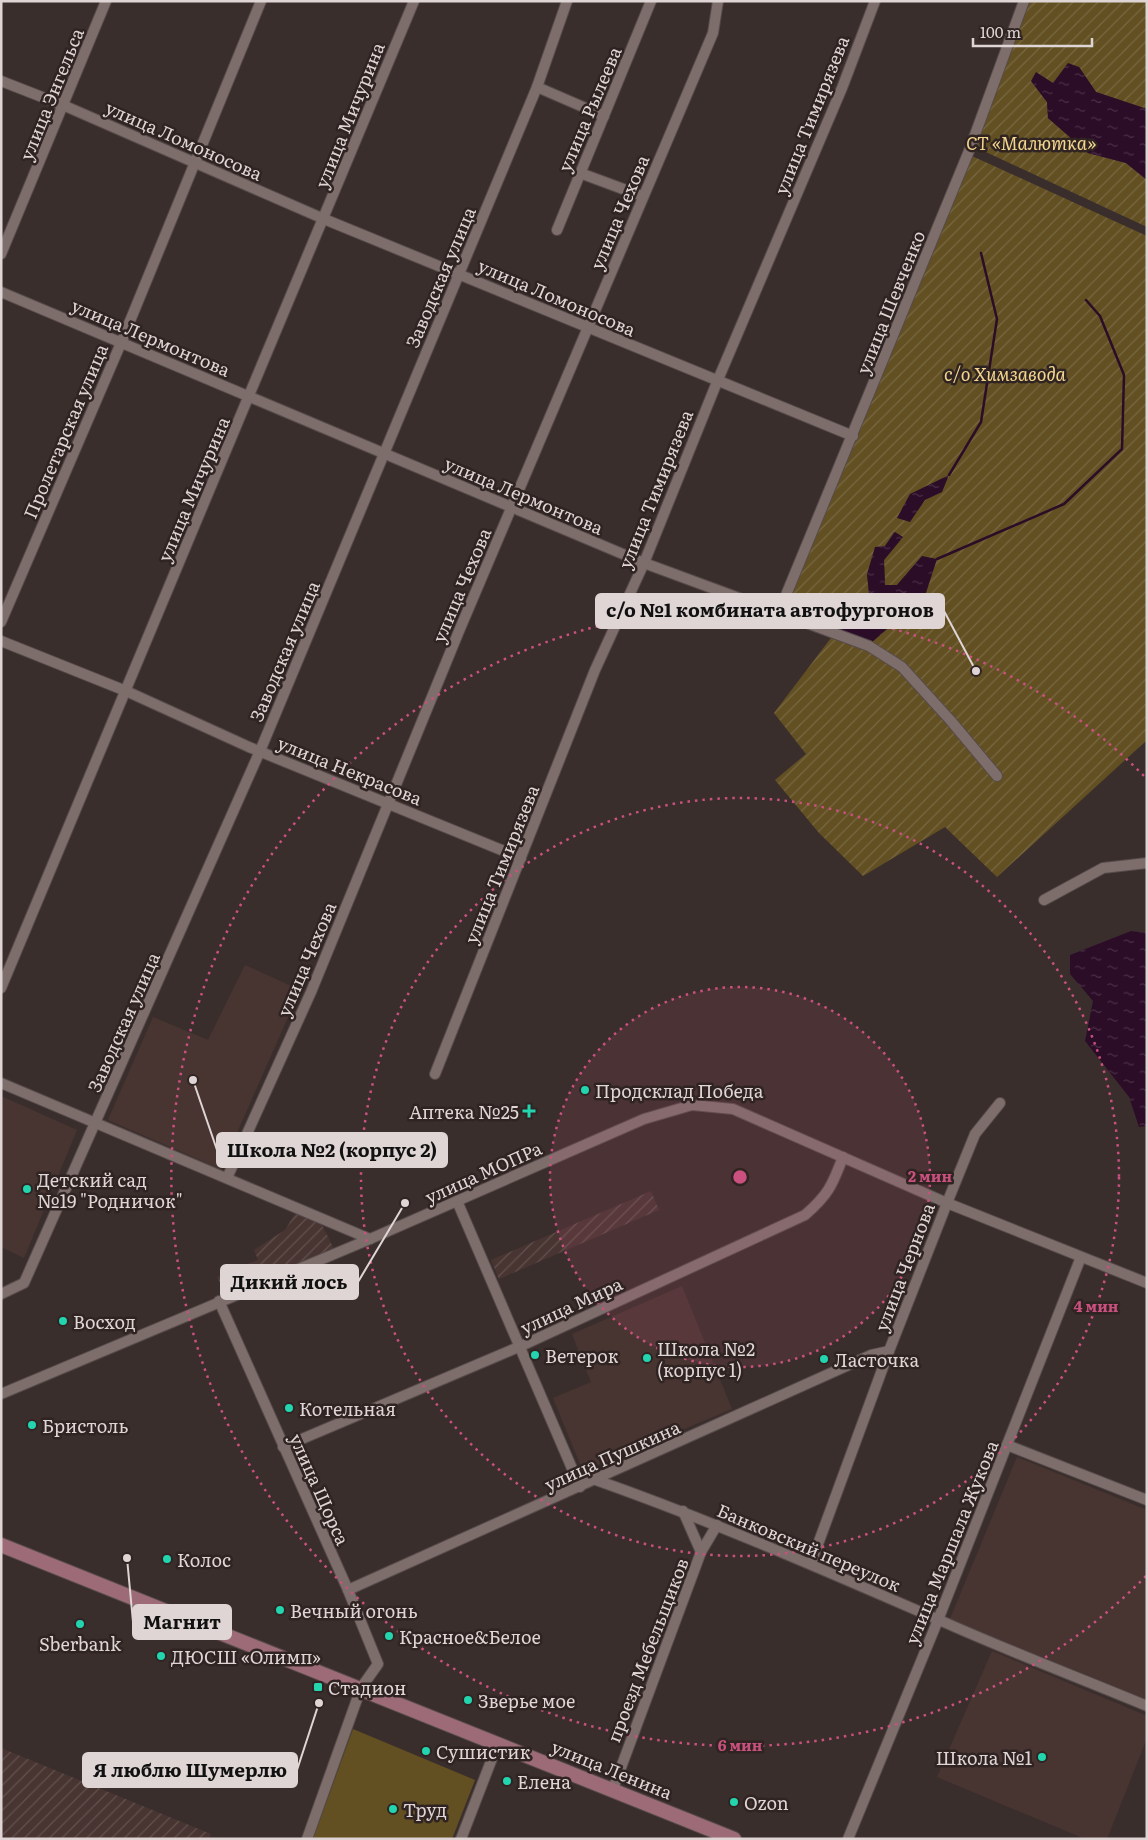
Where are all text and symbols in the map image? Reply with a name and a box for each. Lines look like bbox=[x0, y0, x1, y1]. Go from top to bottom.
scale bar bbox=[973, 15, 1092, 47]
text: 100 m bbox=[980, 20, 1021, 43]
street label: улица Энгельса bbox=[12, 23, 90, 164]
street label: улица Тимирязева bbox=[767, 31, 855, 199]
street label: улица Мичурина bbox=[307, 38, 391, 192]
street label: улица Рылеева bbox=[550, 42, 628, 176]
street label: улица Ломоносова bbox=[101, 93, 267, 187]
park label: СТ «Малютка» bbox=[966, 129, 1096, 156]
street label: улица Чехова bbox=[583, 150, 655, 274]
street label: Заводская улица bbox=[398, 202, 482, 352]
street label: улица Шевченко bbox=[849, 226, 931, 378]
street label: улица Ломоносова bbox=[474, 251, 640, 343]
street label: улица Лермонтова bbox=[67, 291, 235, 383]
street label: Пролетарская улица bbox=[16, 339, 114, 523]
park label: с/о Химзавода bbox=[944, 360, 1067, 387]
street label: улица Тимирязева bbox=[611, 405, 699, 573]
street label: улица Мичурина bbox=[150, 412, 236, 566]
street label: улица Лермонтова bbox=[440, 449, 608, 541]
street label: улица Чехова bbox=[425, 523, 497, 647]
street label: Заводская улица bbox=[242, 576, 326, 726]
callout: с/о №1 комбината автофургонов bbox=[596, 594, 944, 628]
text: с/о №1 комбината автофургонов bbox=[606, 595, 934, 623]
street label: улица Некрасова bbox=[274, 729, 427, 811]
street label: улица Тимирязева bbox=[457, 780, 545, 948]
street label: улица Чехова bbox=[270, 897, 342, 1021]
street label: Заводская улица bbox=[80, 947, 166, 1096]
place label: Продсклад Победа bbox=[595, 1077, 764, 1104]
marker: Продсклад Победа bbox=[579, 1084, 591, 1096]
place label: Аптека №25 bbox=[409, 1098, 519, 1125]
marker: Аптека №25 bbox=[523, 1105, 535, 1117]
callout: Школа №2 (корпус 2) bbox=[217, 1133, 447, 1167]
street label: улица МОПРа bbox=[420, 1134, 546, 1210]
text: Школа №2 (корпус 2) bbox=[227, 1135, 437, 1163]
text: 2 мин bbox=[908, 1164, 952, 1187]
place label: Детский сад №19 "Родничок" bbox=[37, 1166, 183, 1214]
centre of rings bbox=[731, 1168, 749, 1186]
marker: Детский сад №19 "Родничок" bbox=[21, 1183, 33, 1195]
street label: улица Чернова bbox=[867, 1199, 941, 1335]
callout: Дикий лось bbox=[221, 1265, 358, 1299]
text: Дикий лось bbox=[230, 1267, 348, 1295]
street label: улица Мира bbox=[515, 1269, 627, 1340]
text: 4 мин bbox=[1074, 1294, 1119, 1317]
place label: Восход bbox=[73, 1308, 136, 1335]
marker: Восход bbox=[57, 1315, 69, 1327]
place label: Школа №2 (корпус 1) bbox=[657, 1335, 755, 1383]
place label: Ветерок bbox=[545, 1342, 619, 1369]
place label: Ласточка bbox=[834, 1346, 919, 1373]
marker: Ветерок bbox=[529, 1349, 541, 1361]
marker: Школа №2 (корпус 1) bbox=[641, 1352, 653, 1364]
marker: Ласточка bbox=[818, 1353, 830, 1365]
place label: Котельная bbox=[299, 1395, 396, 1422]
marker: Котельная bbox=[283, 1402, 295, 1414]
place label: Бристоль bbox=[42, 1412, 128, 1439]
street label: улица Пушкина bbox=[540, 1413, 685, 1497]
marker: Бристоль bbox=[26, 1419, 38, 1431]
street label: улица Щорса bbox=[283, 1429, 357, 1550]
street label: улица Маршала Жукова bbox=[898, 1436, 1004, 1648]
street label: Банковский переулок bbox=[713, 1496, 905, 1598]
place label: Колос bbox=[177, 1546, 231, 1573]
marker: Колос bbox=[161, 1553, 173, 1565]
street label: проезд Мебельщиков bbox=[599, 1554, 695, 1746]
place label: Вечный огонь bbox=[290, 1597, 418, 1624]
marker: Вечный огонь bbox=[274, 1604, 286, 1616]
callout: Магнит bbox=[133, 1605, 231, 1639]
text: Магнит bbox=[143, 1607, 221, 1635]
marker: Sberbank bbox=[74, 1618, 86, 1630]
place label: Красное&Белое bbox=[399, 1623, 541, 1650]
place label: Sberbank bbox=[39, 1630, 122, 1657]
marker: Красное&Белое bbox=[383, 1630, 395, 1642]
place label: ДЮСШ «Олимп» bbox=[171, 1643, 321, 1670]
marker: ДЮСШ «Олимп» bbox=[155, 1650, 167, 1662]
place label: Стадион bbox=[328, 1674, 406, 1701]
marker: Стадион bbox=[312, 1681, 324, 1693]
place label: Зверье мое bbox=[478, 1687, 575, 1714]
marker: Зверье мое bbox=[462, 1694, 474, 1706]
street label: улица Ленина bbox=[547, 1732, 677, 1806]
text: 6 мин bbox=[718, 1733, 763, 1756]
place label: Сушистик bbox=[436, 1738, 531, 1765]
place label: Школа №1 bbox=[936, 1744, 1032, 1771]
marker: Сушистик bbox=[420, 1745, 432, 1757]
marker: Школа №1 bbox=[1036, 1751, 1048, 1763]
callout: Я люблю Шумерлю bbox=[83, 1753, 297, 1787]
text: Я люблю Шумерлю bbox=[93, 1755, 287, 1783]
place label: Елена bbox=[517, 1768, 571, 1795]
marker: Елена bbox=[501, 1775, 513, 1787]
place label: Ozon bbox=[744, 1789, 789, 1816]
place label: Труд bbox=[403, 1796, 447, 1823]
marker: Ozon bbox=[728, 1796, 740, 1808]
marker: Труд bbox=[387, 1803, 399, 1815]

